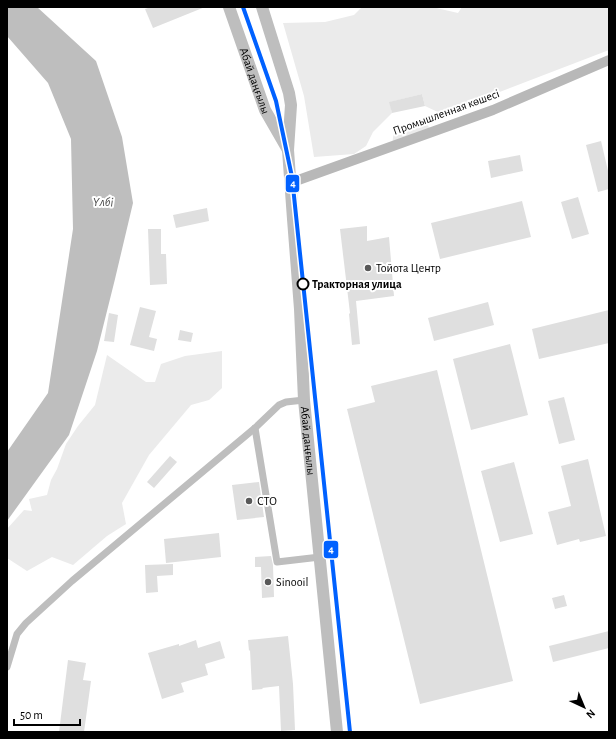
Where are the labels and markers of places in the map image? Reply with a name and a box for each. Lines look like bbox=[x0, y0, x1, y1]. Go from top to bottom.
place label: Тойота Центр bbox=[376, 262, 441, 274]
marker: Тойота Центр bbox=[363, 263, 373, 273]
marker: Тракторная улица bbox=[296, 277, 310, 291]
place label: Тракторная улица bbox=[312, 278, 402, 291]
place label: СТО bbox=[257, 495, 277, 507]
marker: СТО bbox=[244, 496, 254, 506]
place label: Sinooil bbox=[276, 576, 308, 588]
marker: Sinooil bbox=[263, 577, 273, 587]

